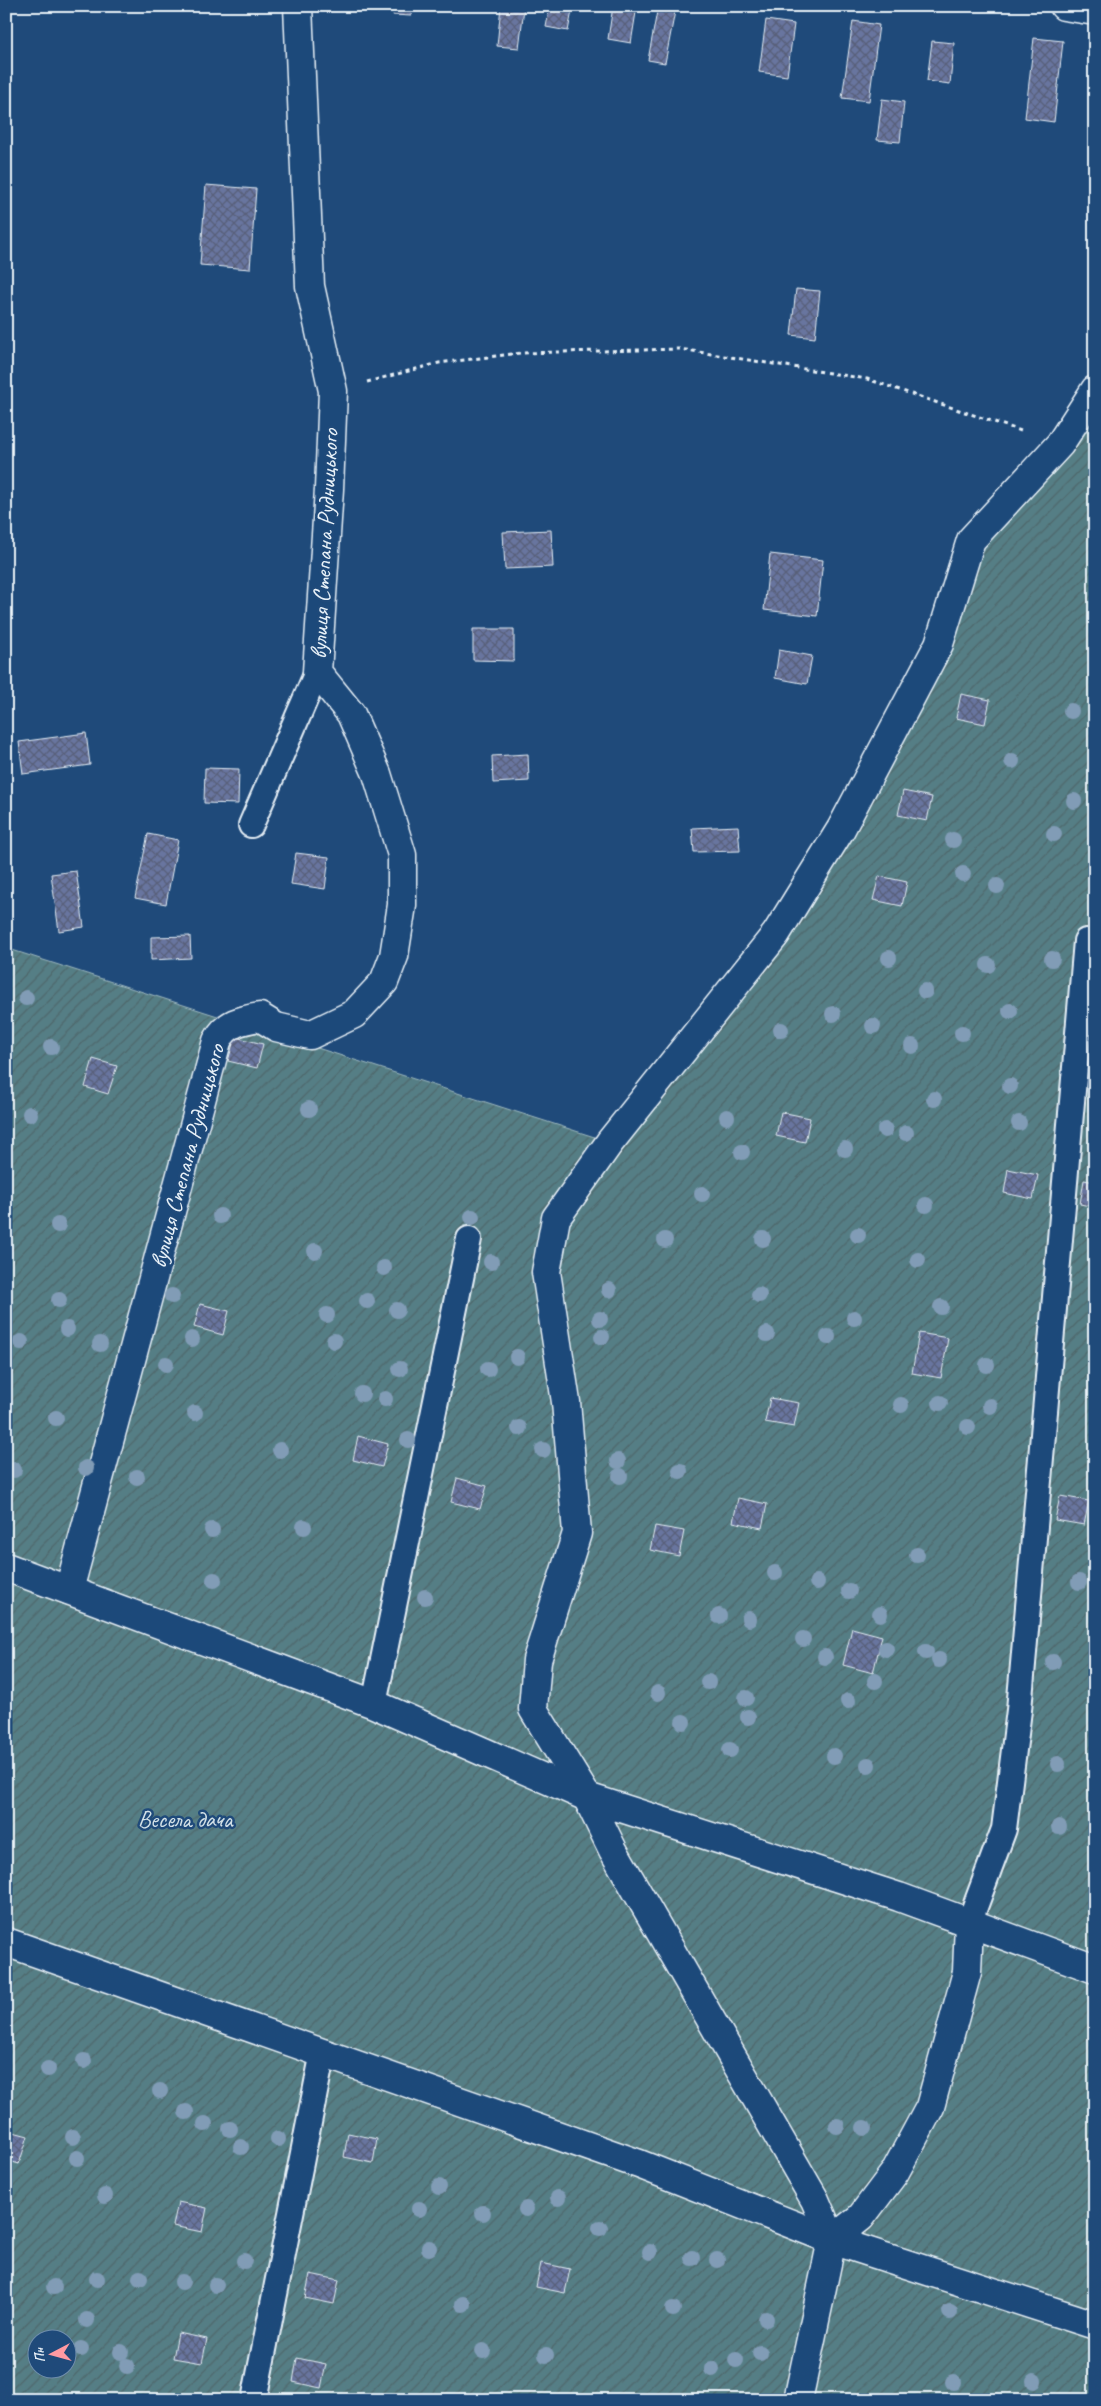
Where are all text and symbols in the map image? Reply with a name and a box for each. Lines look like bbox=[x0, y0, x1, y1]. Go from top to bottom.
street label: вулиця Степана Рудницького bbox=[303, 427, 345, 660]
street label: вулиця Степана Рудницького bbox=[143, 1039, 232, 1271]
park label: Весела дача bbox=[138, 1804, 234, 1834]
north arrow bbox=[28, 2328, 78, 2378]
text: Пн bbox=[30, 2346, 49, 2363]

